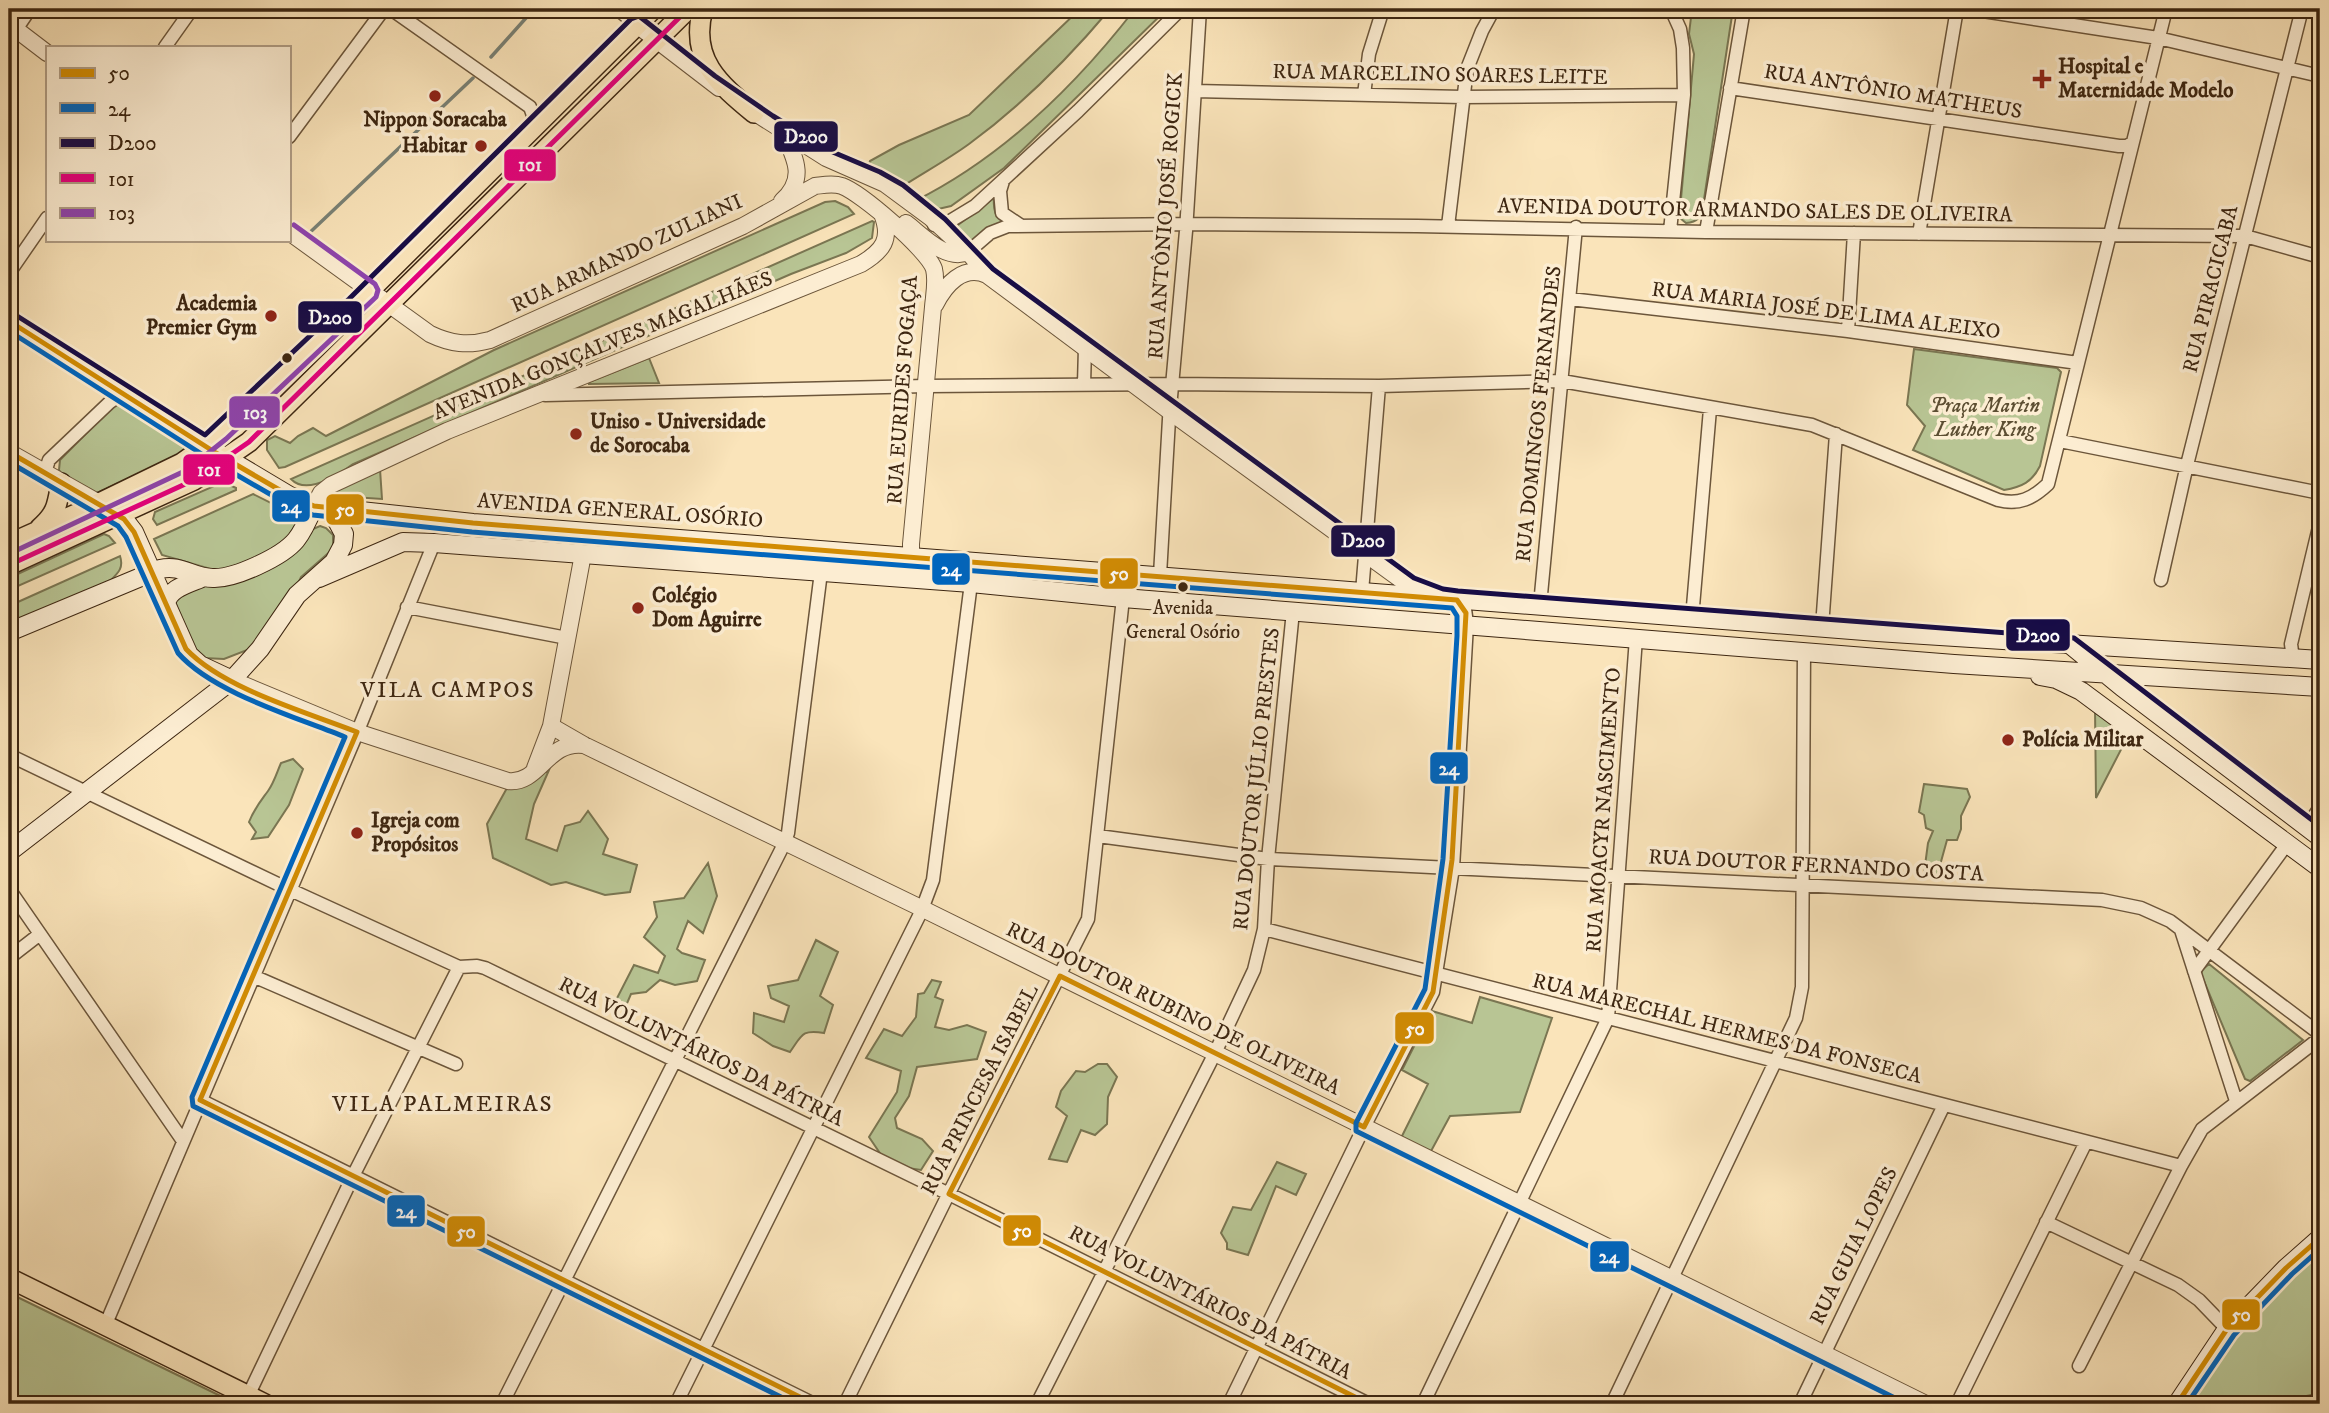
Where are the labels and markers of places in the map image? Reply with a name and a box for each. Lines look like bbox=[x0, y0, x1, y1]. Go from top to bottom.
place label: Hospital e Maternidade Modelo bbox=[2058, 54, 2234, 104]
marker: Hospital e Maternidade Modelo bbox=[2032, 69, 2052, 89]
marker: Nippon Soracaba bbox=[427, 88, 443, 104]
place label: Nippon Soracaba bbox=[363, 107, 508, 133]
place label: Habitar bbox=[402, 133, 468, 159]
marker: Habitar bbox=[473, 138, 489, 154]
place label: Academia Premier Gym bbox=[146, 291, 258, 341]
marker: Academia Premier Gym bbox=[263, 308, 279, 324]
unlabelled marker bbox=[280, 351, 294, 365]
place label: Uniso - Universidade de Sorocaba bbox=[590, 409, 766, 459]
marker: Uniso - Universidade de Sorocaba bbox=[568, 426, 584, 442]
marker: Avenida General Osório bbox=[1176, 580, 1190, 594]
place label: Colégio Dom Aguirre bbox=[652, 583, 762, 633]
place label: Avenida General Osório bbox=[1126, 597, 1240, 644]
marker: Colégio Dom Aguirre bbox=[630, 600, 646, 616]
place label: Polícia Militar bbox=[2022, 727, 2144, 753]
marker: Polícia Militar bbox=[2000, 732, 2016, 748]
place label: Igreja com Propósitos bbox=[371, 808, 460, 858]
marker: Igreja com Propósitos bbox=[349, 825, 365, 841]

